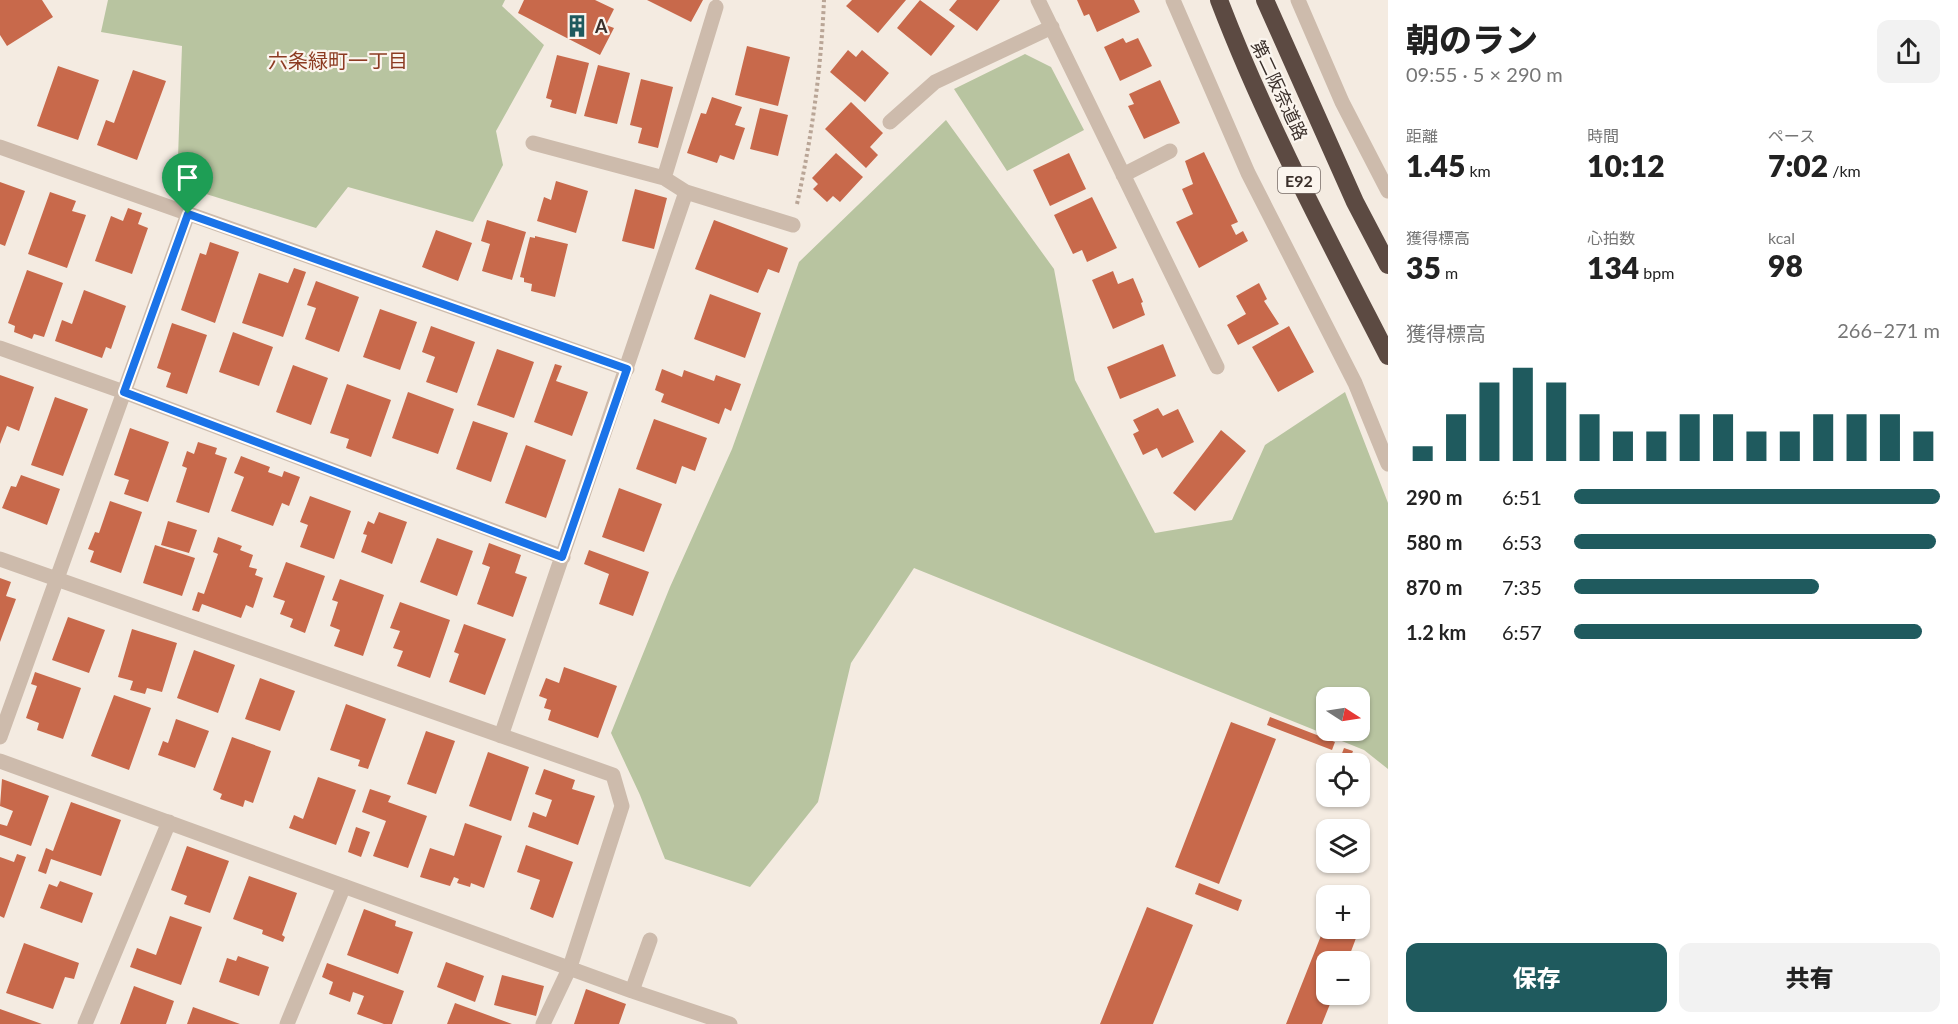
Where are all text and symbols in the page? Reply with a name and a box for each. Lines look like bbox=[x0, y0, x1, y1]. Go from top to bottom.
building icon: A bbox=[564, 13, 590, 39]
place label: A bbox=[594, 15, 608, 37]
text: 朝のラン bbox=[1406, 19, 1538, 59]
button: share bbox=[1877, 20, 1940, 83]
street label: 第二阪奈道路 bbox=[1247, 36, 1313, 144]
district label: 六条緑町一丁目 bbox=[268, 48, 408, 72]
text: 09:55 · 5 × 290 m bbox=[1406, 62, 1563, 86]
text: 距離 bbox=[1406, 126, 1438, 145]
text: 時間 bbox=[1587, 126, 1619, 145]
text: ペース bbox=[1768, 126, 1815, 145]
text: 1.45 bbox=[1406, 147, 1465, 183]
text: 10:12 bbox=[1587, 147, 1665, 183]
text: 7:02 bbox=[1768, 147, 1828, 183]
pin bbox=[162, 152, 213, 214]
icon: arrive bbox=[171, 161, 204, 194]
text: km bbox=[1465, 161, 1491, 180]
text: /km bbox=[1828, 161, 1861, 180]
road number: E92 bbox=[1278, 167, 1320, 193]
text: 獲得標高 bbox=[1406, 228, 1470, 247]
text: 心拍数 bbox=[1587, 228, 1635, 247]
text: kcal bbox=[1768, 228, 1795, 247]
text: 98 bbox=[1768, 247, 1803, 283]
text: 35 bbox=[1406, 249, 1441, 285]
text: 134 bbox=[1587, 249, 1639, 285]
text: m bbox=[1441, 263, 1458, 282]
text: bpm bbox=[1639, 263, 1674, 282]
text: 266–271 m bbox=[1837, 318, 1940, 342]
text: 獲得標高 bbox=[1406, 321, 1486, 345]
text: 290 m bbox=[1406, 485, 1462, 509]
text: 6:51 bbox=[1502, 485, 1542, 509]
text: 580 m bbox=[1406, 530, 1462, 554]
text: 6:53 bbox=[1502, 530, 1542, 554]
text: 870 m bbox=[1406, 575, 1462, 599]
text: 7:35 bbox=[1502, 575, 1542, 599]
text: 1.2 km bbox=[1406, 620, 1466, 644]
text: 6:57 bbox=[1502, 620, 1542, 644]
north arrow bbox=[1316, 687, 1370, 741]
map controls bbox=[1316, 687, 1370, 1005]
button: locate bbox=[1316, 753, 1370, 807]
button: layers bbox=[1316, 819, 1370, 873]
button: + bbox=[1316, 885, 1370, 939]
button: 保存 bbox=[1406, 943, 1667, 1012]
button: 共有 bbox=[1679, 943, 1940, 1012]
button: − bbox=[1316, 951, 1370, 1005]

